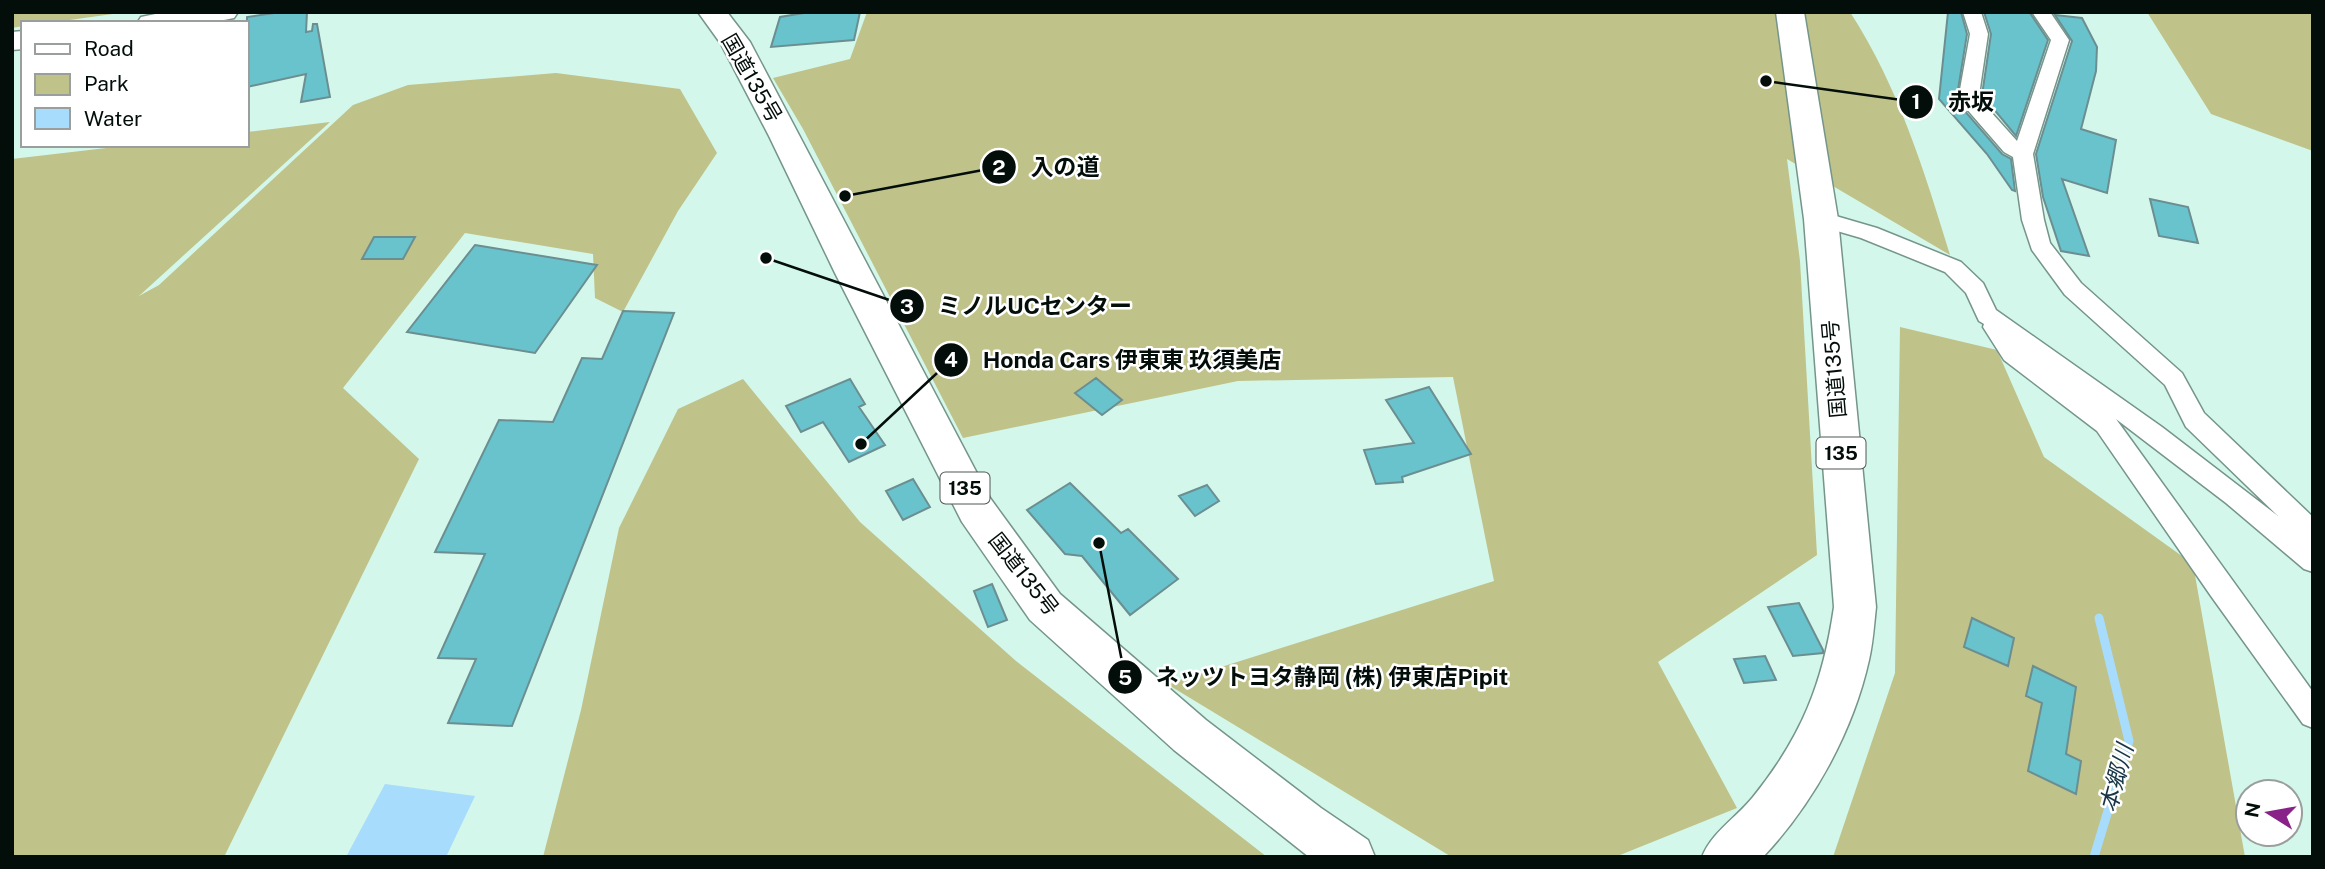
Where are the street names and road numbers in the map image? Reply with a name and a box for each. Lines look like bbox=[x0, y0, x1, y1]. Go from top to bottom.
street label: 国道135号 bbox=[717, 29, 787, 127]
street label: 国道135号 bbox=[1817, 319, 1851, 419]
road number: 135 bbox=[1816, 437, 1866, 468]
road number: 135 bbox=[940, 472, 990, 503]
street label: 国道135号 bbox=[984, 528, 1064, 620]

